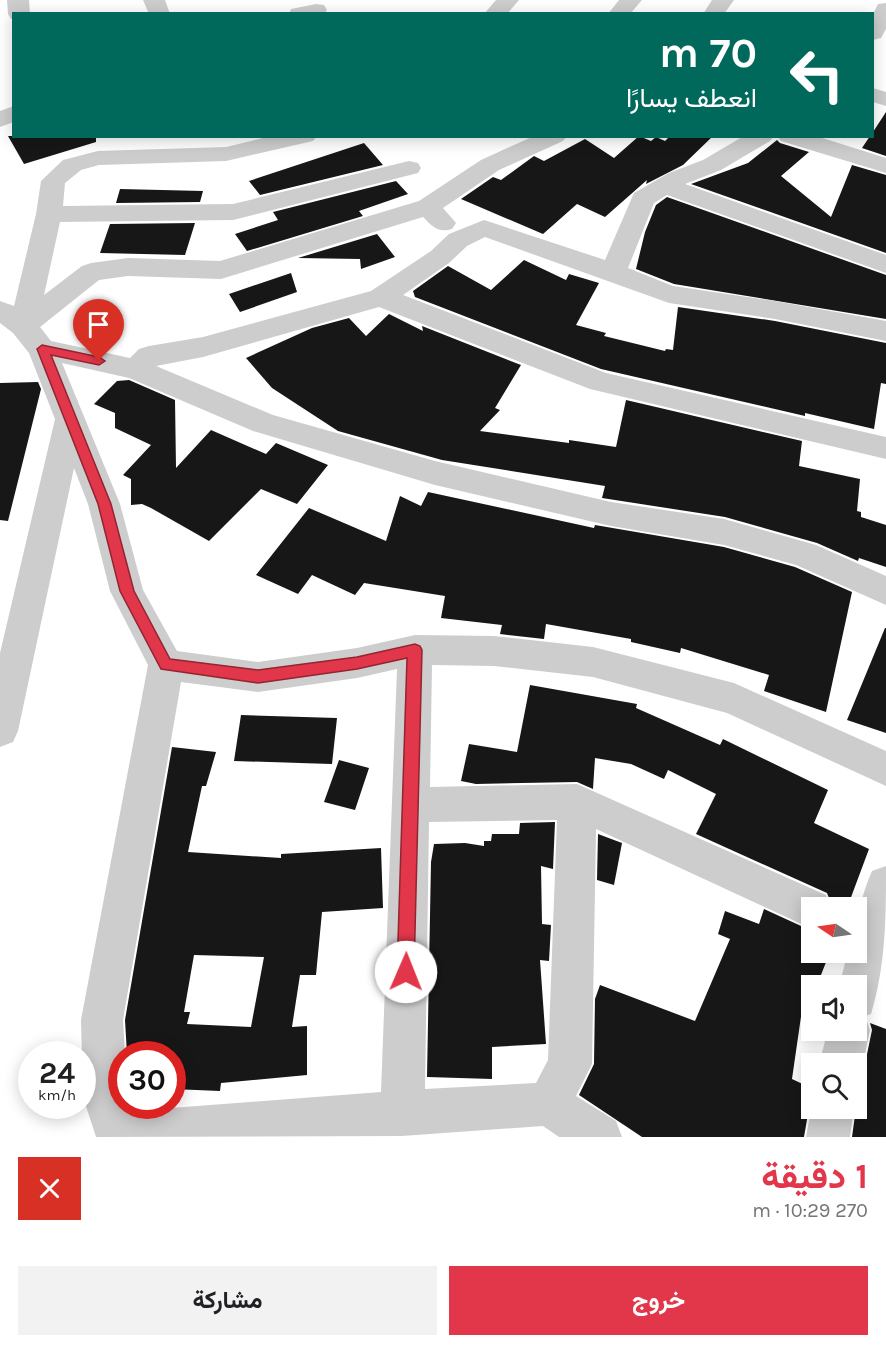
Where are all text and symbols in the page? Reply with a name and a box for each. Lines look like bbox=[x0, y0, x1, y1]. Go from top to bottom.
text: 70 m bbox=[659, 28, 757, 78]
icon: left bbox=[778, 36, 856, 114]
text: انعطف يسارًا bbox=[626, 82, 757, 114]
pin bbox=[73, 299, 124, 361]
icon: arrive bbox=[82, 308, 115, 341]
north arrow bbox=[801, 897, 867, 963]
map controls bbox=[801, 897, 867, 1119]
position arrow bbox=[374, 940, 438, 1004]
button: sound bbox=[801, 975, 867, 1041]
speed limit sign: 30 bbox=[108, 1041, 186, 1119]
button: search bbox=[801, 1053, 867, 1119]
text: 24 bbox=[39, 1055, 75, 1091]
text: km/h bbox=[38, 1086, 76, 1104]
text: 1 دقيقة bbox=[761, 1155, 868, 1197]
button: close bbox=[18, 1157, 81, 1220]
text: 270 m · 10:29 bbox=[752, 1199, 868, 1222]
button: مشاركة bbox=[18, 1266, 437, 1335]
button: خروج bbox=[449, 1266, 868, 1335]

